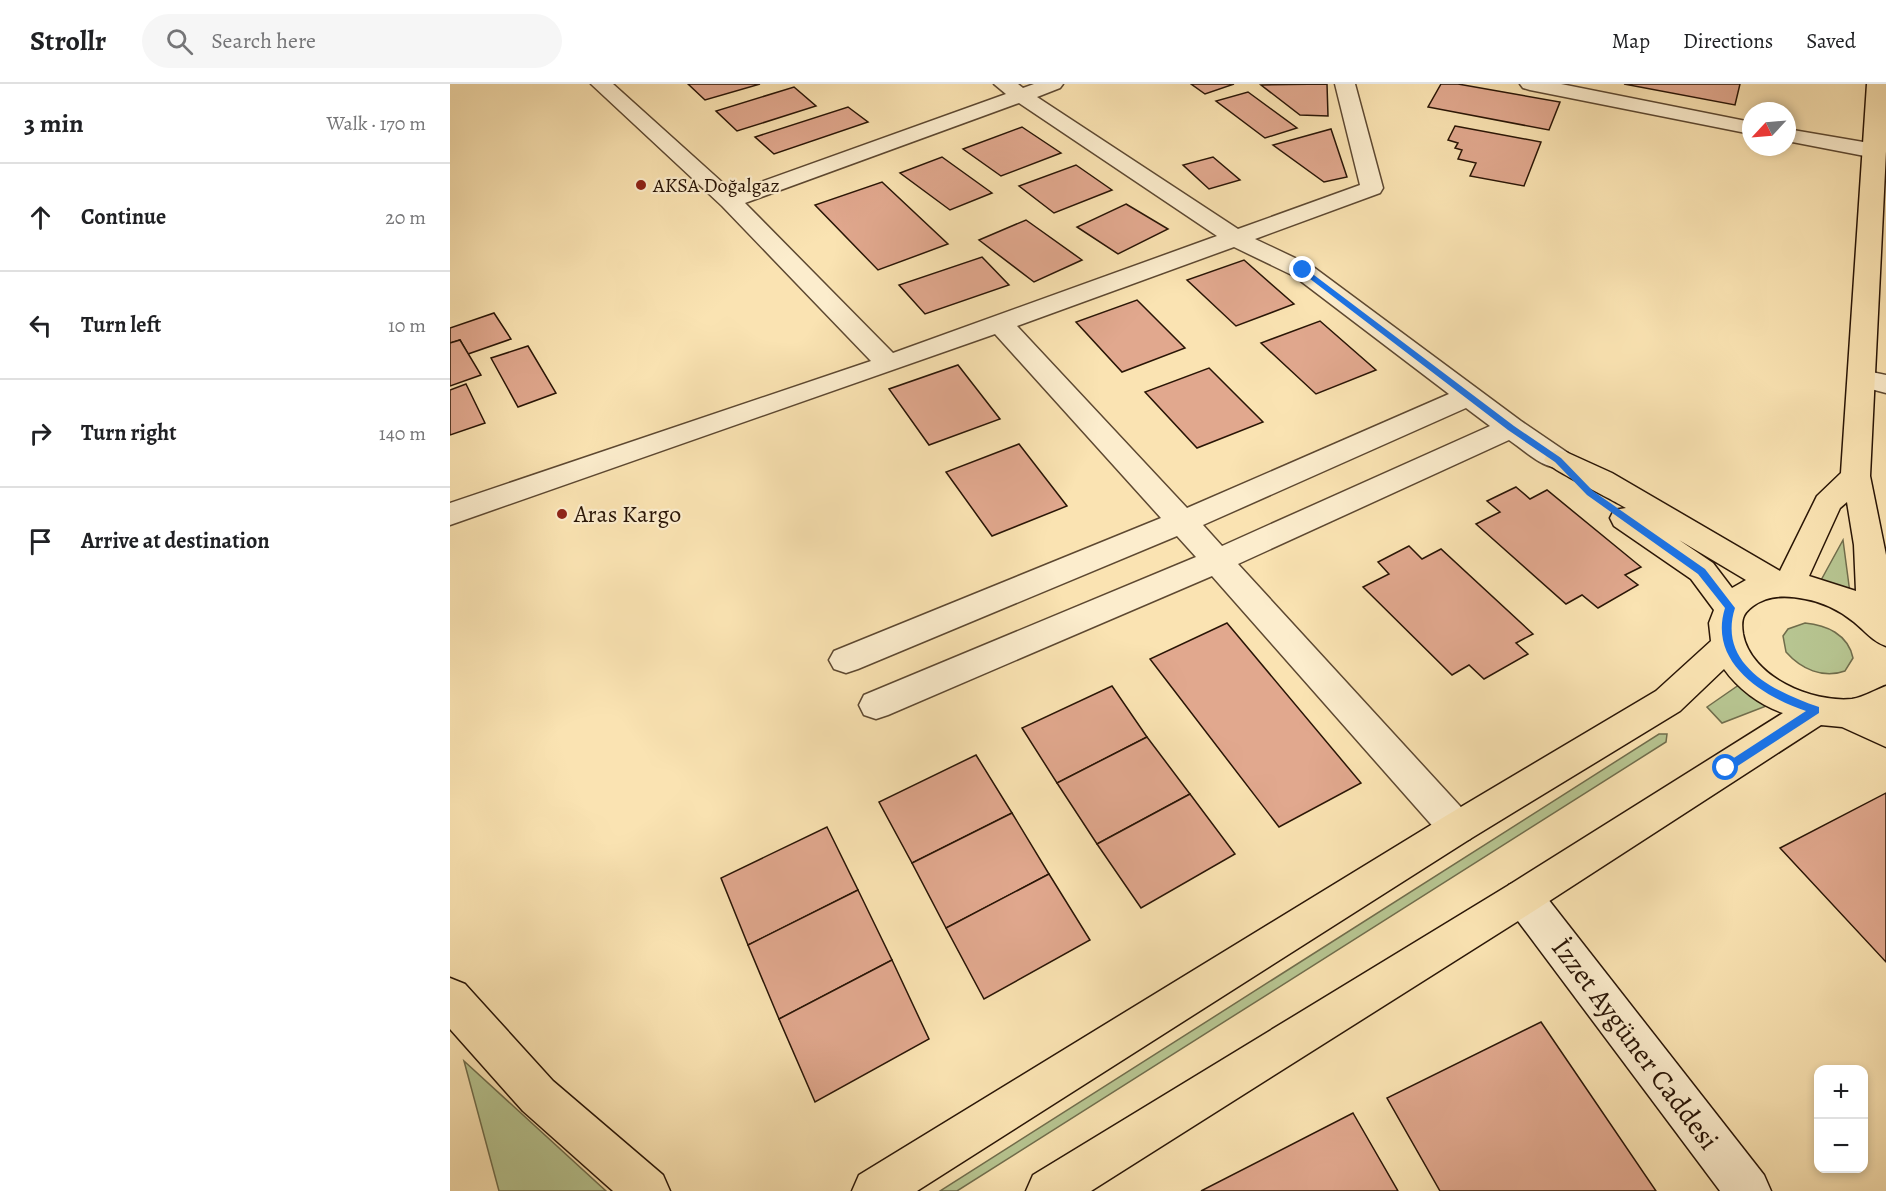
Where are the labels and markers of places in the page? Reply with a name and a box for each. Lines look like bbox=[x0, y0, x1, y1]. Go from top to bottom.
place label: AKSA Doğalgaz bbox=[652, 172, 780, 199]
marker: AKSA Doğalgaz bbox=[634, 178, 648, 192]
place label: Aras Kargo bbox=[573, 498, 681, 530]
marker: Aras Kargo bbox=[555, 507, 569, 521]

